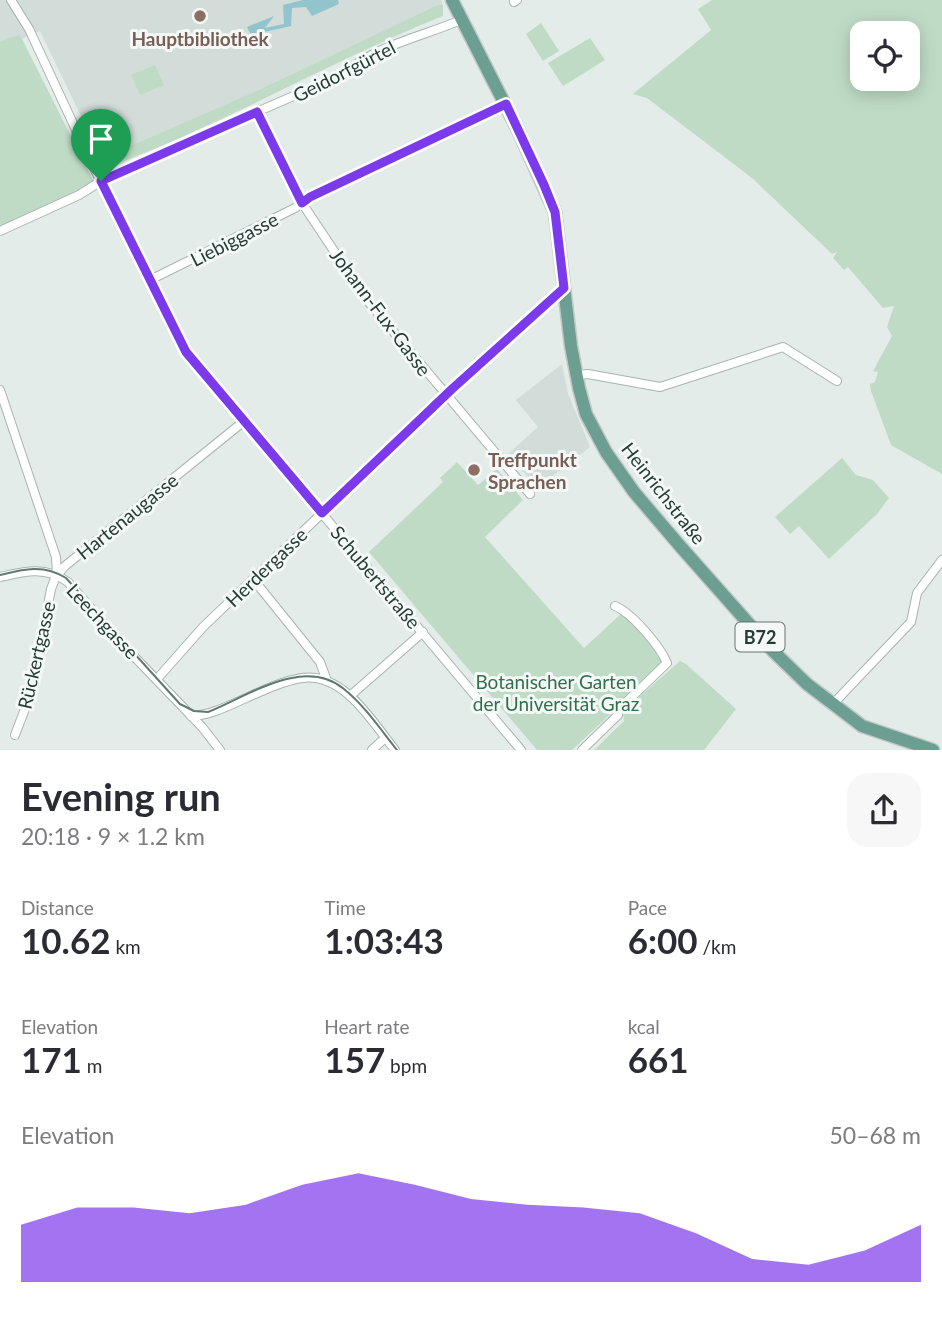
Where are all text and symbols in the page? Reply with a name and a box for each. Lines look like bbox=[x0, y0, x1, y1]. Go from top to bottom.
marker: Hauptbibliothek bbox=[192, 8, 208, 24]
map controls bbox=[850, 21, 920, 91]
button: locate bbox=[850, 21, 920, 91]
place label: Hauptbibliothek bbox=[131, 27, 269, 50]
street label: Geidorfgürtel bbox=[289, 35, 399, 107]
pin bbox=[71, 109, 131, 181]
icon: arrive bbox=[82, 120, 120, 158]
street label: Liebiggasse bbox=[186, 207, 282, 271]
street label: Johann-Fux-Gasse bbox=[326, 244, 436, 380]
street label: Heinrichstraße bbox=[617, 438, 711, 548]
place label: Treffpunkt Sprachen bbox=[488, 448, 577, 493]
marker: Treffpunkt Sprachen bbox=[466, 462, 482, 478]
street label: Hartenaugasse bbox=[72, 468, 182, 564]
street label: Schubertstraße bbox=[326, 521, 426, 633]
street label: Herdergasse bbox=[221, 523, 311, 611]
street label: Leechgasse bbox=[62, 579, 144, 663]
street label: Rückertgasse bbox=[12, 599, 60, 711]
road number: B72 bbox=[736, 622, 784, 652]
park label: Botanischer Garten der Universität Graz bbox=[473, 670, 639, 715]
text: Evening run bbox=[21, 773, 221, 819]
button: share bbox=[847, 773, 921, 847]
text: 20:18 · 9 × 1.2 km bbox=[21, 822, 205, 850]
text: Distance bbox=[21, 896, 94, 919]
text: Time bbox=[324, 896, 366, 919]
text: Pace bbox=[628, 896, 667, 919]
text: 10.62 bbox=[21, 919, 111, 961]
text: 1:03:43 bbox=[324, 919, 444, 961]
text: 6:00 bbox=[628, 919, 698, 961]
text: km bbox=[111, 935, 141, 958]
text: /km bbox=[698, 935, 736, 958]
text: Elevation bbox=[21, 1015, 98, 1038]
text: Heart rate bbox=[324, 1015, 410, 1038]
text: kcal bbox=[628, 1015, 660, 1038]
text: 171 bbox=[21, 1038, 82, 1080]
text: 157 bbox=[324, 1038, 385, 1080]
text: 661 bbox=[628, 1038, 689, 1080]
text: m bbox=[82, 1054, 102, 1077]
text: bpm bbox=[385, 1054, 427, 1077]
text: Elevation bbox=[21, 1121, 114, 1149]
text: 50–68 m bbox=[829, 1121, 921, 1149]

